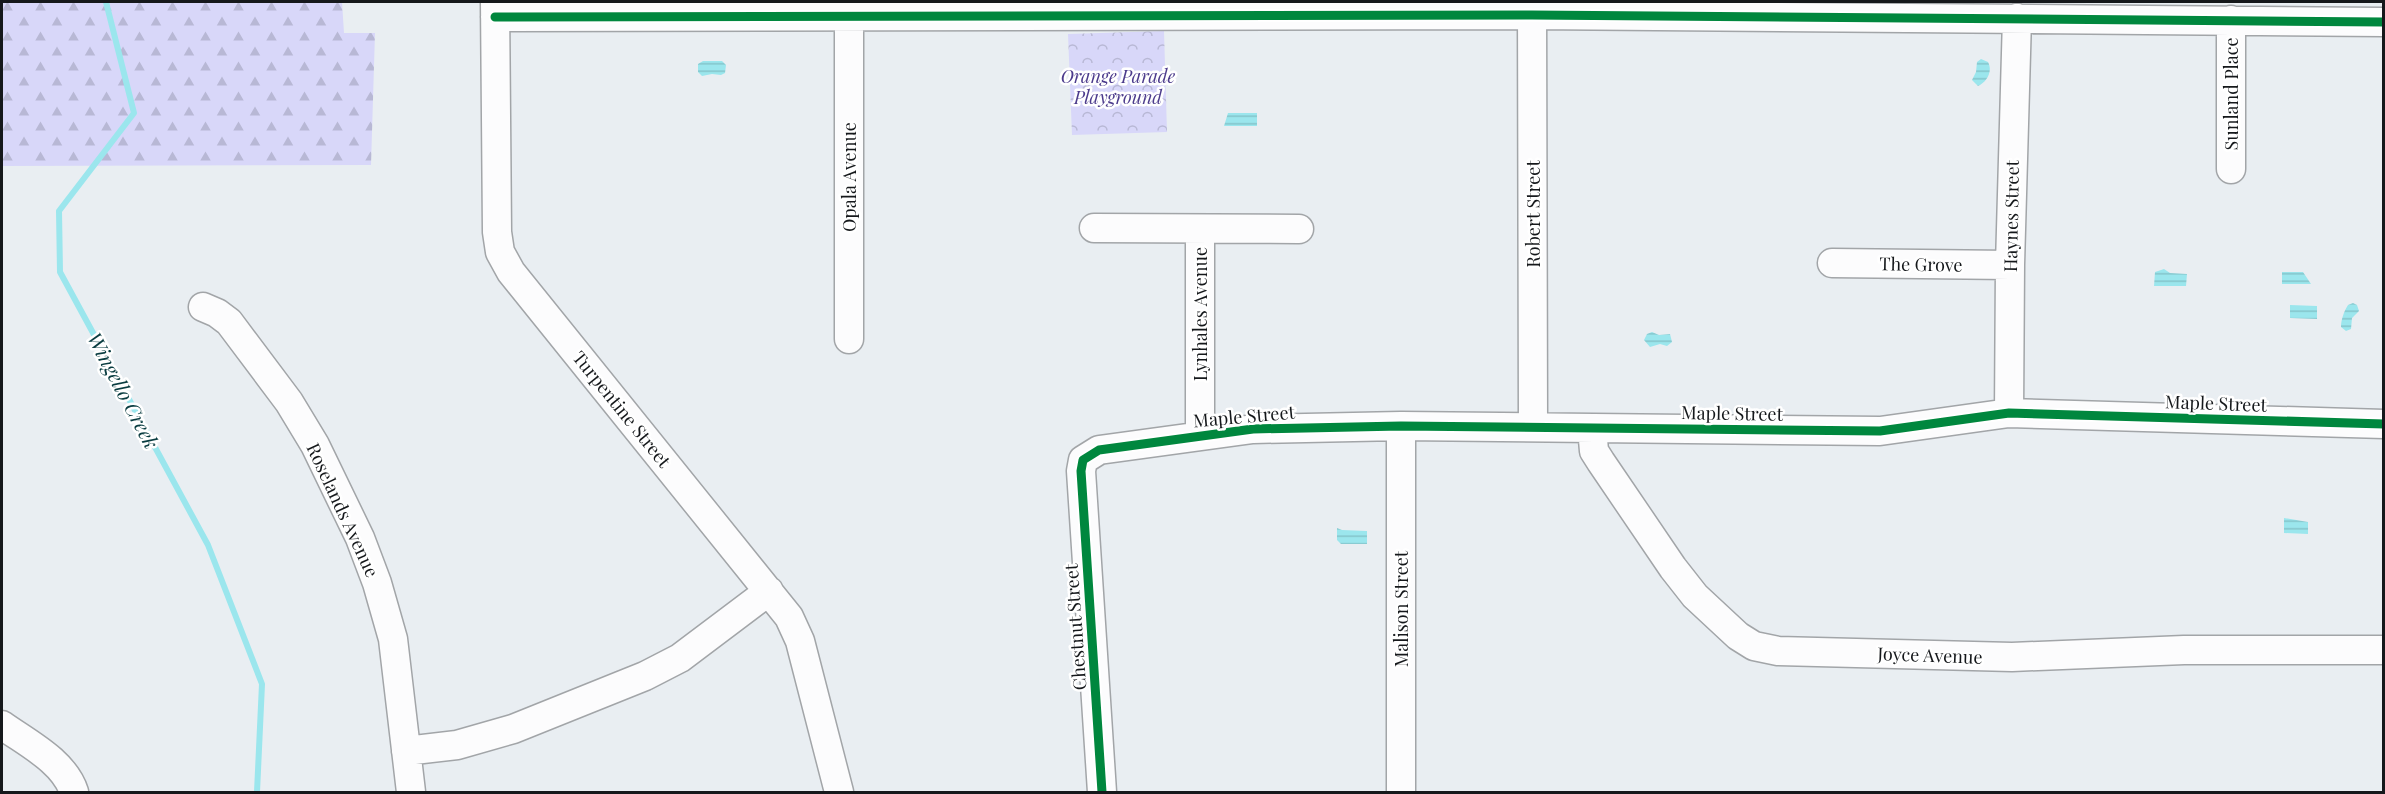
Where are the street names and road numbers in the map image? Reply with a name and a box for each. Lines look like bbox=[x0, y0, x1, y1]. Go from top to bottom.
street label: Sunland Place bbox=[2219, 37, 2243, 151]
street label: Opala Avenue bbox=[837, 122, 861, 232]
street label: Haynes Street bbox=[1998, 159, 2024, 272]
street label: Robert Street bbox=[1521, 160, 1545, 268]
street label: Lynhales Avenue bbox=[1188, 247, 1212, 381]
street label: The Grove bbox=[1879, 251, 1963, 277]
street label: Turpentine Street bbox=[568, 346, 677, 473]
street label: Maple Street bbox=[2165, 389, 2268, 417]
street label: Maple Street bbox=[1192, 400, 1296, 432]
street label: Maple Street bbox=[1681, 400, 1784, 426]
street label: Roselands Avenue bbox=[301, 439, 385, 581]
street label: Malison Street bbox=[1389, 550, 1413, 667]
street label: Chestnut Street bbox=[1059, 562, 1091, 691]
street label: Joyce Avenue bbox=[1876, 641, 1983, 669]

